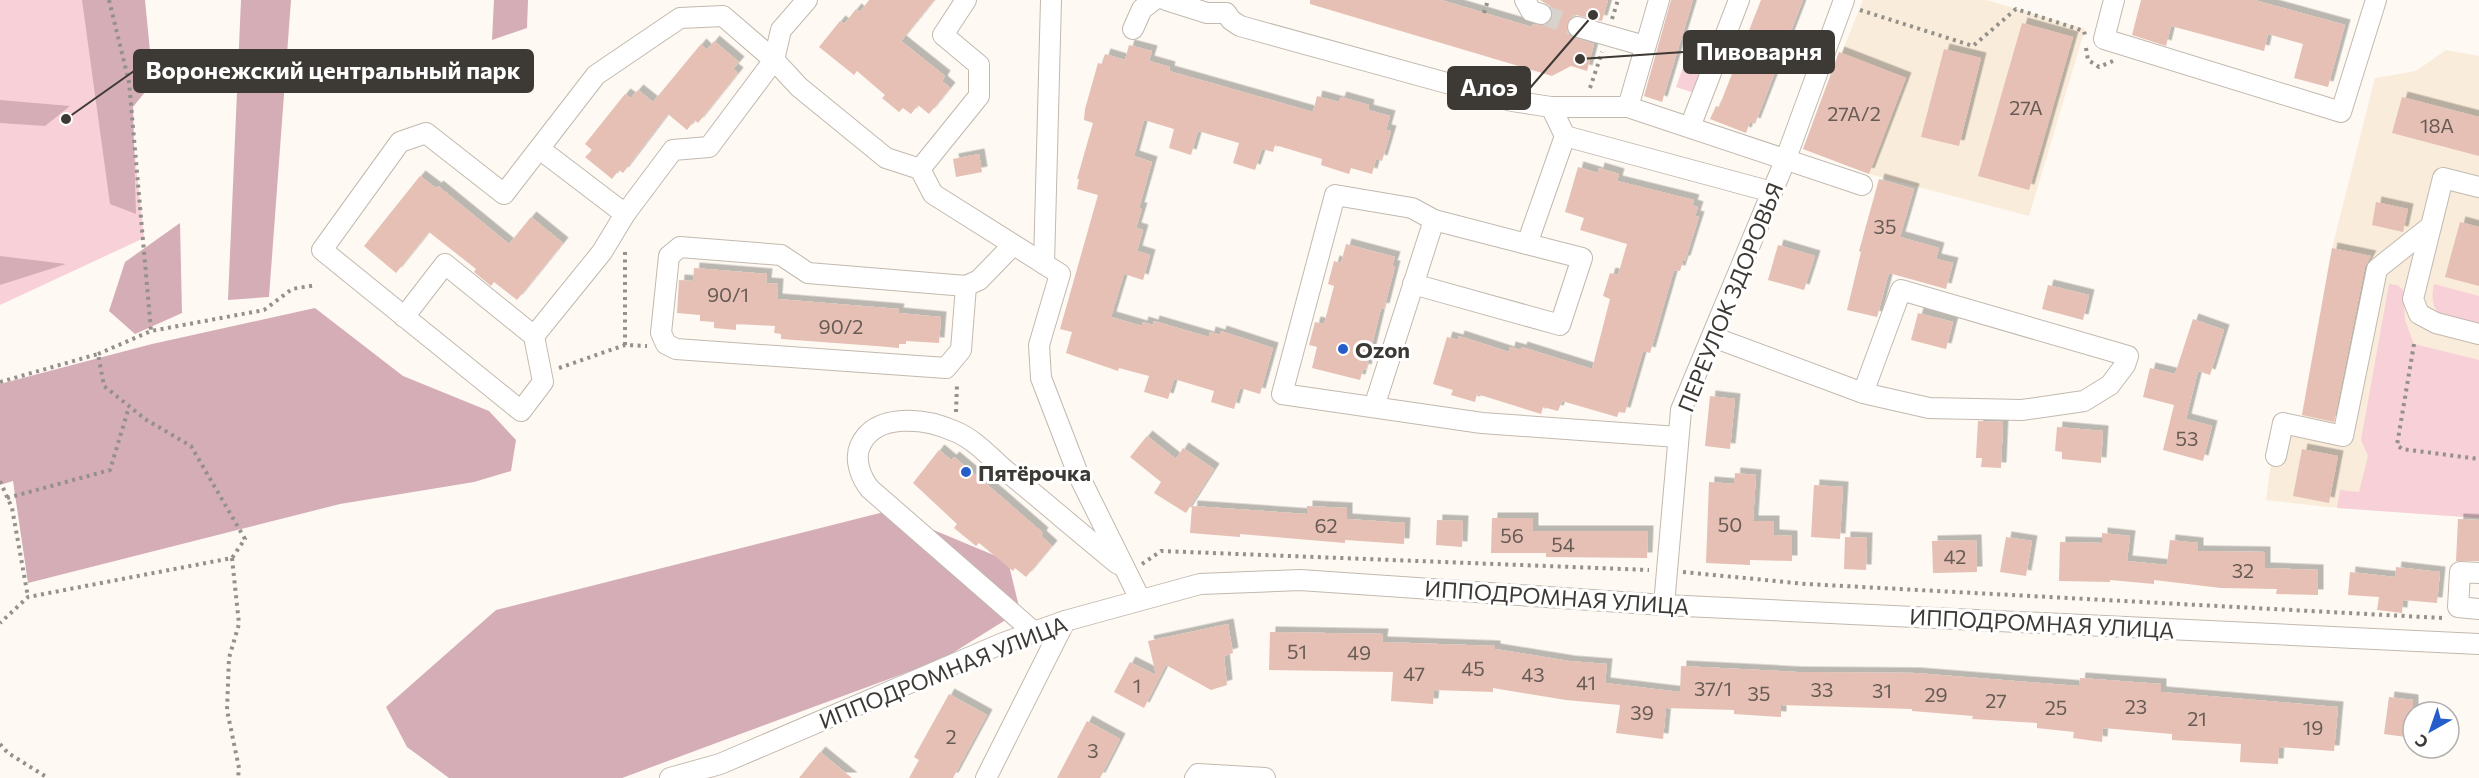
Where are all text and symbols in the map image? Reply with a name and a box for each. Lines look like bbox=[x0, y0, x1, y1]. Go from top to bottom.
callout: Пивоварня bbox=[1684, 31, 1834, 73]
text: Пивоварня bbox=[1696, 36, 1822, 65]
callout: Воронежский центральный парк bbox=[134, 50, 533, 92]
text: Воронежский центральный парк bbox=[146, 55, 521, 84]
callout: Алоэ bbox=[1448, 67, 1530, 109]
text: Алоэ bbox=[1460, 72, 1518, 101]
house number: 27А bbox=[2009, 95, 2043, 119]
house number: 27А/2 bbox=[1827, 101, 1881, 125]
house number: 18А bbox=[2420, 113, 2454, 137]
street label: ПЕРЕУЛОК ЗДОРОВЬЯ bbox=[1672, 178, 1788, 416]
house number: 35 bbox=[1874, 214, 1896, 238]
house number: 90/1 bbox=[707, 282, 749, 306]
house number: 90/2 bbox=[819, 314, 863, 338]
place label: Ozon bbox=[1355, 336, 1410, 363]
marker: Ozon bbox=[1336, 342, 1350, 356]
house number: 53 bbox=[2176, 426, 2198, 450]
place label: Пятёрочка bbox=[978, 459, 1091, 486]
marker: Пятёрочка bbox=[959, 465, 973, 479]
house number: 50 bbox=[1718, 512, 1742, 536]
house number: 62 bbox=[1314, 513, 1338, 537]
house number: 56 bbox=[1500, 523, 1524, 547]
house number: 54 bbox=[1551, 532, 1575, 556]
house number: 42 bbox=[1944, 544, 1966, 568]
house number: 32 bbox=[2232, 558, 2254, 582]
street label: ИППОДРОМНАЯ УЛИЦА bbox=[1424, 574, 1690, 620]
street label: ИППОДРОМНАЯ УЛИЦА bbox=[1909, 603, 2175, 643]
street label: ИППОДРОМНАЯ УЛИЦА bbox=[815, 610, 1071, 734]
house number: 51 bbox=[1287, 639, 1307, 663]
house number: 49 bbox=[1347, 640, 1371, 664]
house number: 45 bbox=[1461, 656, 1485, 680]
house number: 47 bbox=[1403, 661, 1425, 685]
house number: 43 bbox=[1521, 662, 1545, 686]
house number: 41 bbox=[1576, 670, 1596, 694]
house number: 1 bbox=[1133, 673, 1141, 697]
house number: 37/1 bbox=[1694, 676, 1732, 700]
house number: 33 bbox=[1811, 677, 1833, 701]
house number: 31 bbox=[1872, 678, 1892, 702]
house number: 35 bbox=[1748, 681, 1770, 705]
house number: 29 bbox=[1924, 682, 1948, 706]
house number: 27 bbox=[1985, 688, 2007, 712]
house number: 23 bbox=[2125, 694, 2147, 718]
house number: 25 bbox=[2045, 695, 2067, 719]
house number: 39 bbox=[1630, 700, 1654, 724]
north arrow bbox=[2401, 700, 2461, 760]
house number: 21 bbox=[2187, 706, 2207, 730]
house number: 19 bbox=[2303, 715, 2323, 739]
house number: 2 bbox=[945, 724, 957, 748]
text: С bbox=[2411, 731, 2431, 753]
house number: 3 bbox=[1087, 738, 1099, 762]

